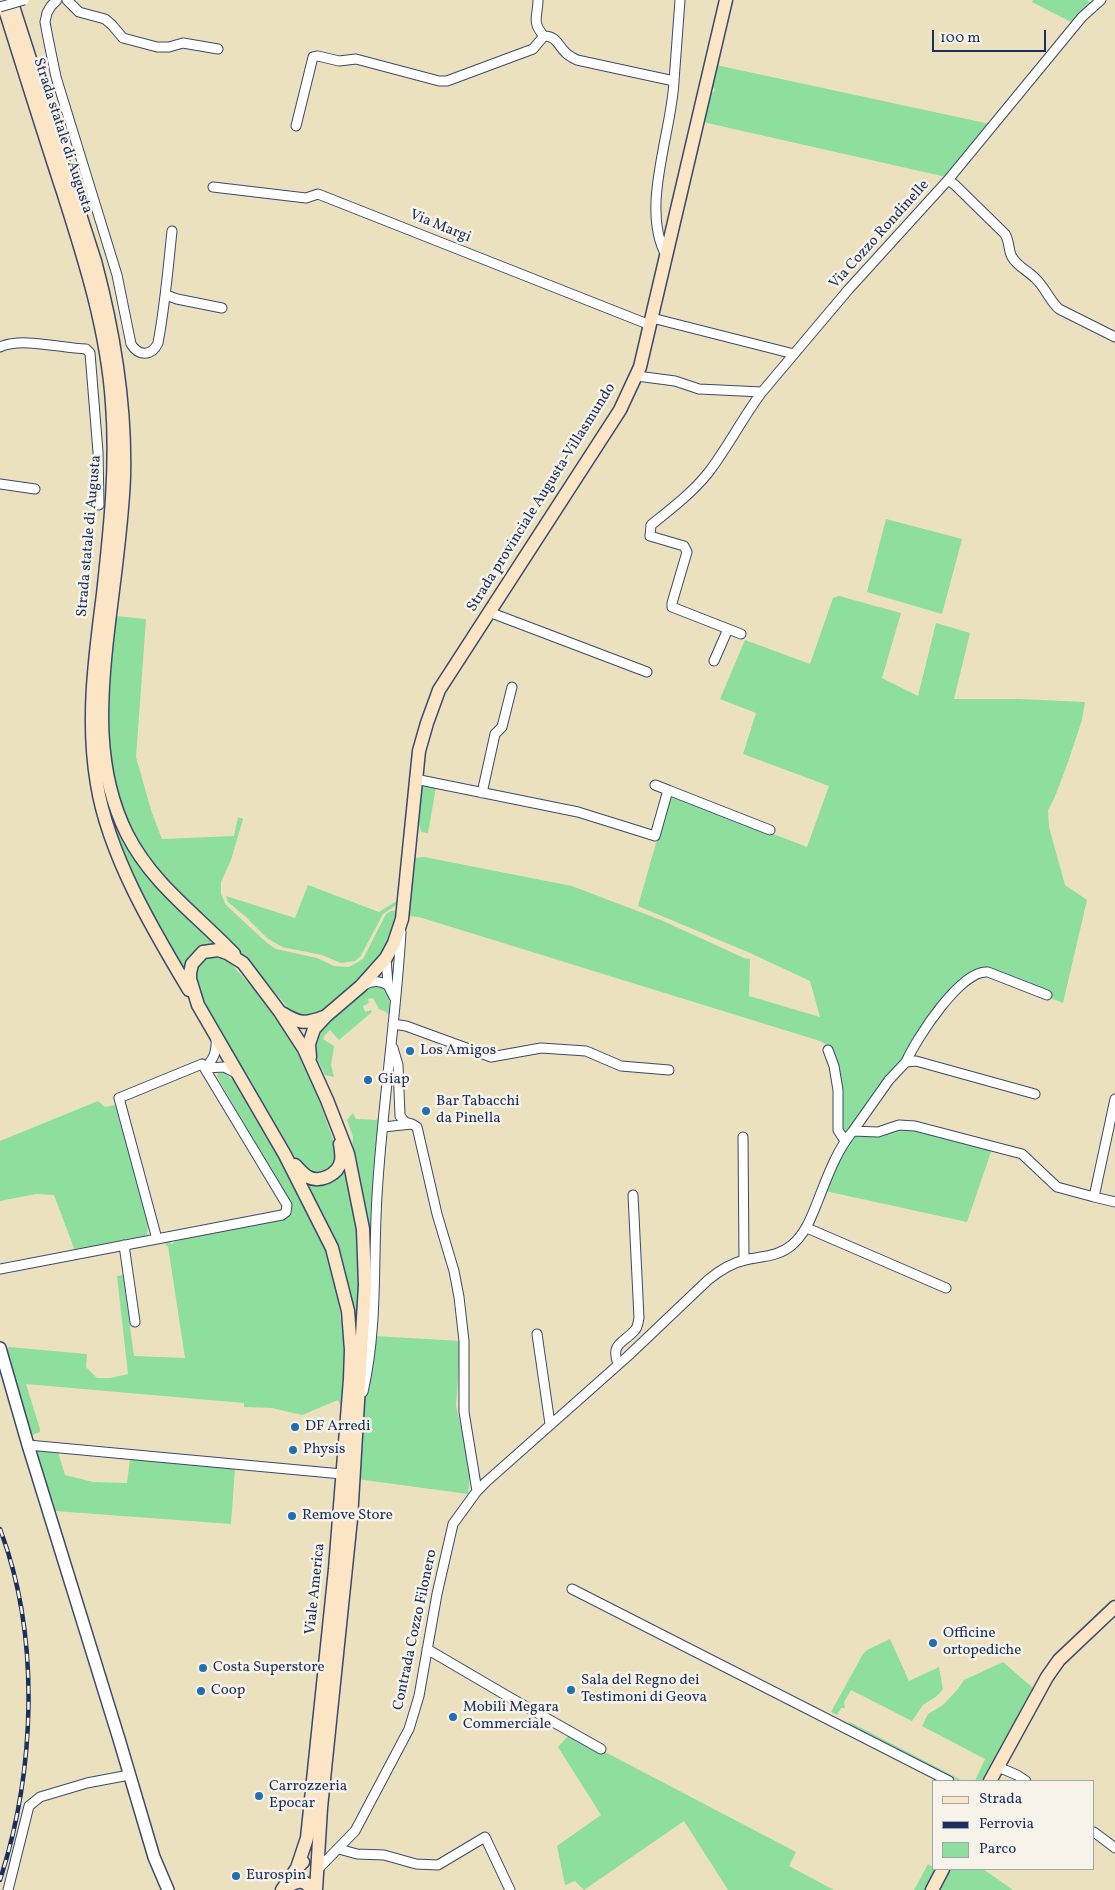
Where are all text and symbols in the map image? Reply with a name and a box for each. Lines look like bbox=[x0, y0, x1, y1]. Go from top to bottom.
scale bar bbox=[935, 20, 1049, 52]
text: 100 m bbox=[940, 28, 980, 49]
street label: Strada statale di Augusta bbox=[28, 56, 96, 216]
street label: Via Cozzo Rondinelle bbox=[826, 177, 934, 293]
street label: Via Margi bbox=[407, 207, 473, 247]
street label: Strada provinciale Augusta-Villasmundo bbox=[464, 380, 620, 616]
street label: Strada statale di Augusta bbox=[74, 454, 106, 618]
place label: Los Amigos bbox=[420, 1042, 496, 1060]
marker: Los Amigos bbox=[404, 1045, 416, 1057]
place label: Giap bbox=[378, 1071, 410, 1089]
marker: Giap bbox=[362, 1074, 374, 1086]
place label: Bar Tabacchi da Pinella bbox=[436, 1093, 520, 1128]
marker: Bar Tabacchi da Pinella bbox=[420, 1105, 432, 1117]
place label: DF Arredi bbox=[305, 1418, 371, 1436]
marker: DF Arredi bbox=[289, 1421, 301, 1433]
place label: Physis bbox=[303, 1441, 346, 1459]
marker: Physis bbox=[287, 1444, 299, 1456]
place label: Remove Store bbox=[302, 1507, 393, 1525]
marker: Remove Store bbox=[286, 1510, 298, 1522]
street label: Viale America bbox=[302, 1542, 330, 1636]
street label: Contrada Cozzo Filonero bbox=[390, 1548, 442, 1712]
place label: Officine ortopediche bbox=[943, 1625, 1021, 1660]
marker: Officine ortopediche bbox=[927, 1637, 939, 1649]
place label: Costa Superstore bbox=[213, 1659, 325, 1677]
marker: Costa Superstore bbox=[197, 1662, 209, 1674]
place label: Sala del Regno dei Testimoni di Geova bbox=[581, 1672, 707, 1707]
place label: Coop bbox=[211, 1682, 245, 1700]
marker: Sala del Regno dei Testimoni di Geova bbox=[565, 1684, 577, 1696]
marker: Coop bbox=[195, 1685, 207, 1697]
place label: Mobili Megara Commerciale bbox=[463, 1699, 559, 1734]
marker: Mobili Megara Commerciale bbox=[447, 1711, 459, 1723]
place label: Carrozzeria Epocar bbox=[269, 1778, 347, 1813]
legend bbox=[932, 1780, 1095, 1870]
text: Strada bbox=[979, 1789, 1022, 1810]
marker: Carrozzeria Epocar bbox=[253, 1790, 265, 1802]
text: Ferrovia bbox=[979, 1814, 1034, 1835]
text: Parco bbox=[979, 1839, 1016, 1860]
place label: Eurospin bbox=[246, 1867, 306, 1885]
marker: Eurospin bbox=[230, 1870, 242, 1882]

